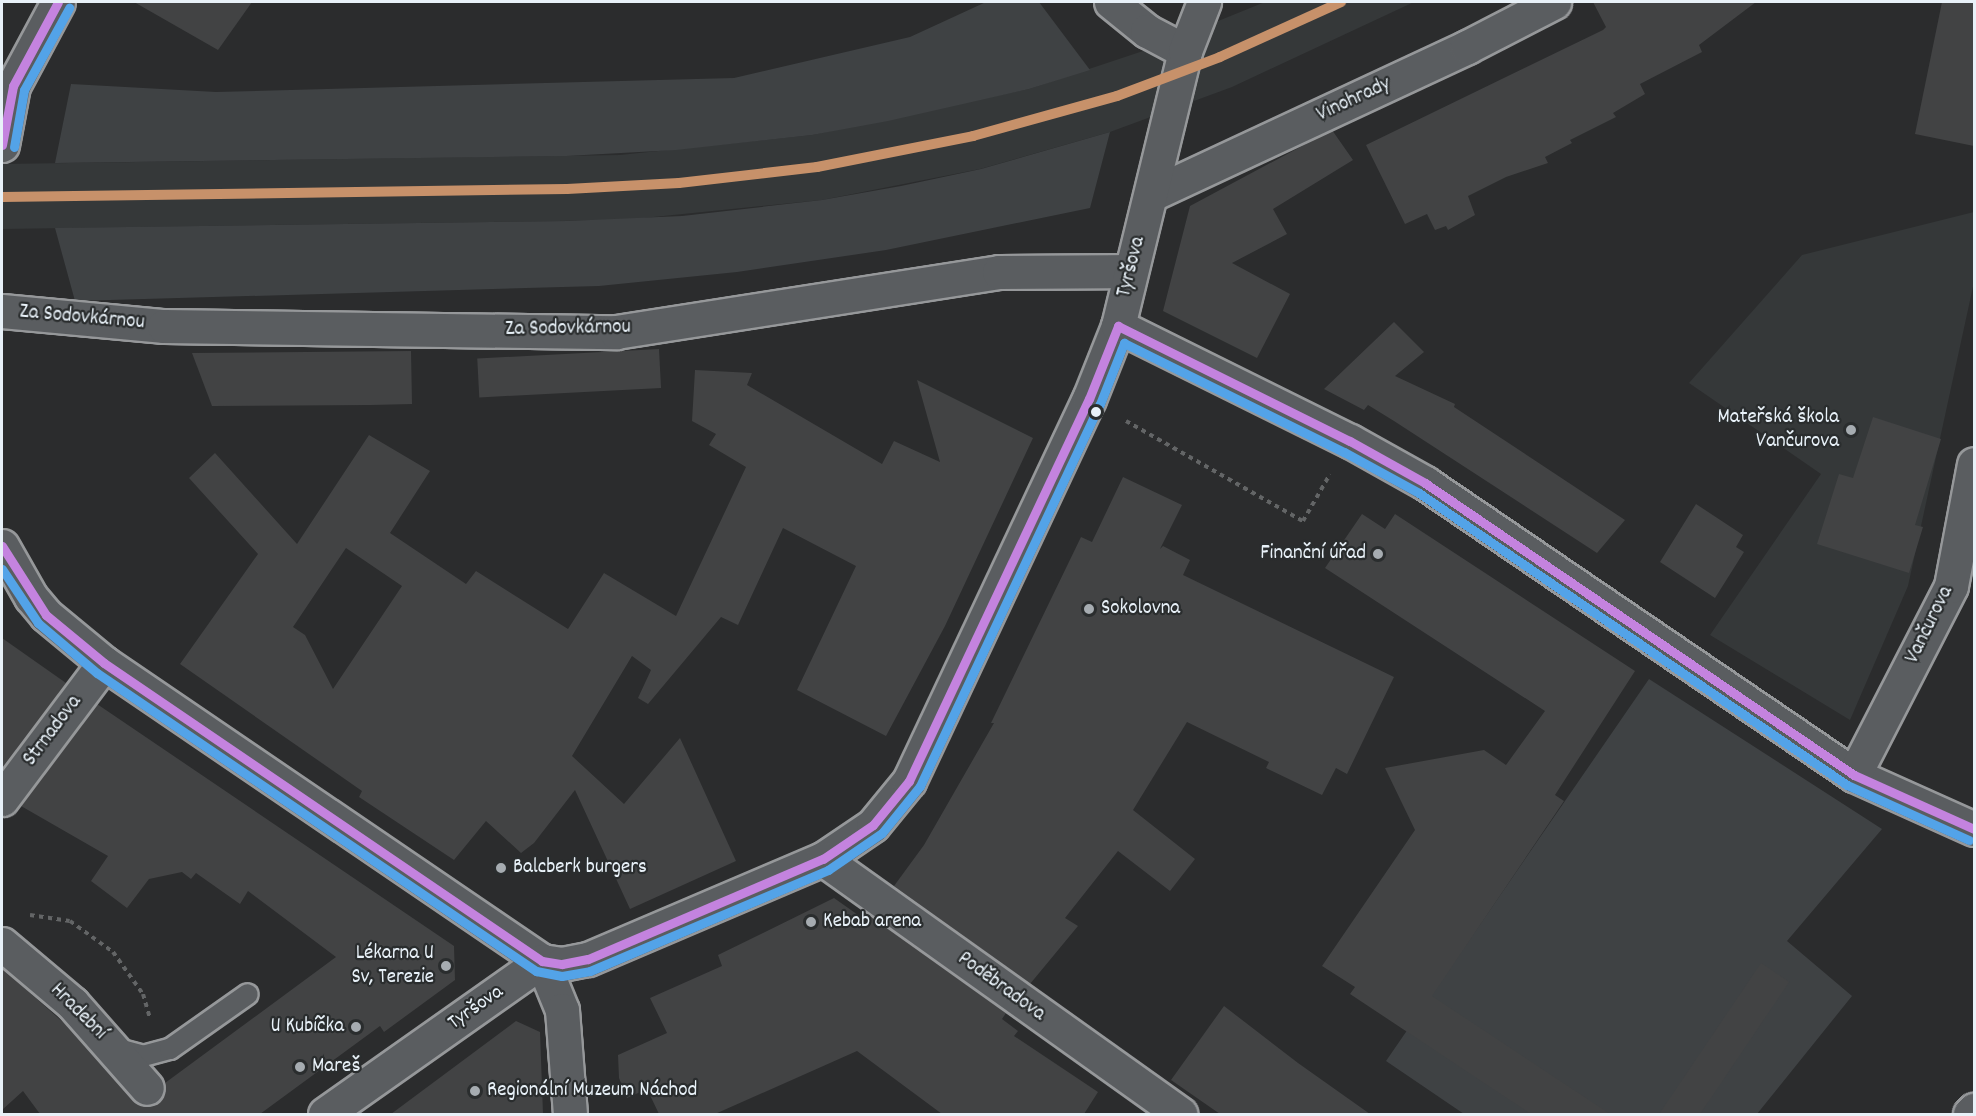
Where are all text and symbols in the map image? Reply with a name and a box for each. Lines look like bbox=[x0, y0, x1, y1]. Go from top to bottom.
street label: Vinohrady bbox=[1313, 72, 1395, 128]
street label: Tyršova bbox=[1112, 234, 1152, 300]
street label: Za Sodovkárnou bbox=[18, 300, 146, 336]
street label: Za Sodovkárnou bbox=[505, 315, 631, 343]
place label: Mateřská škola Vančurova bbox=[1718, 405, 1839, 455]
unlabelled marker bbox=[1090, 406, 1102, 418]
marker: Mateřská škola Vančurova bbox=[1844, 423, 1858, 437]
place label: Finanční úřad bbox=[1260, 541, 1366, 567]
marker: Finanční úřad bbox=[1371, 547, 1385, 561]
street label: Vančurova bbox=[1901, 582, 1959, 668]
place label: Sokolovna bbox=[1101, 596, 1180, 622]
marker: Sokolovna bbox=[1082, 602, 1096, 616]
street label: Strnadova bbox=[18, 691, 88, 771]
place label: Balcberk burgers bbox=[513, 855, 647, 881]
marker: Balcberk burgers bbox=[494, 861, 508, 875]
place label: Kebab arena bbox=[823, 909, 921, 935]
marker: Kebab arena bbox=[804, 915, 818, 929]
place label: Lékarna U Sv, Terezie bbox=[351, 941, 434, 991]
street label: Poděbradova bbox=[952, 947, 1050, 1027]
marker: Lékarna U Sv, Terezie bbox=[439, 959, 453, 973]
street label: Hradební bbox=[44, 978, 112, 1046]
street label: Tyršova bbox=[443, 980, 509, 1036]
place label: U Kubíčka bbox=[270, 1014, 344, 1040]
marker: U Kubíčka bbox=[349, 1020, 363, 1034]
place label: Mareš bbox=[312, 1054, 360, 1080]
marker: Mareš bbox=[293, 1060, 307, 1074]
place label: Regionální Muzeum Náchod bbox=[487, 1078, 697, 1104]
marker: Regionální Muzeum Náchod bbox=[468, 1084, 482, 1098]

